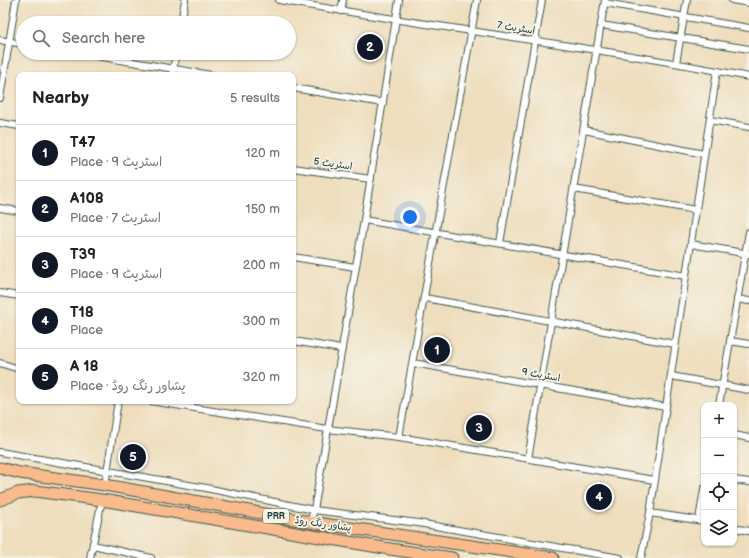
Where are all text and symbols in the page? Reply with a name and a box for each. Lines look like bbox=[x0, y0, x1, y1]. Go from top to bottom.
search box bbox=[16, 16, 296, 60]
street label: اسٹریٹ 7 bbox=[496, 19, 536, 37]
icon: search bbox=[30, 27, 52, 49]
text: Search here bbox=[62, 29, 145, 48]
pin: 2 bbox=[357, 32, 383, 62]
text: Nearby bbox=[32, 88, 89, 108]
text: 5 results bbox=[230, 90, 280, 106]
text: T47 bbox=[70, 133, 96, 152]
text: 1 bbox=[42, 145, 48, 161]
text: 120 m bbox=[245, 145, 280, 161]
text: Place · اسٹریٹ 9 bbox=[70, 154, 162, 170]
street label: اسٹریٹ 5 bbox=[313, 155, 353, 173]
text: A108 bbox=[70, 189, 104, 208]
text: 2 bbox=[41, 201, 49, 217]
text: 150 m bbox=[246, 201, 280, 217]
your location bbox=[400, 207, 420, 227]
text: Place · اسٹریٹ 7 bbox=[70, 210, 161, 226]
text: T39 bbox=[70, 245, 96, 264]
text: 3 bbox=[41, 257, 49, 273]
text: 200 m bbox=[243, 257, 280, 273]
text: Place · اسٹریٹ 9 bbox=[70, 266, 162, 282]
text: T18 bbox=[70, 303, 94, 322]
text: 4 bbox=[41, 313, 49, 329]
text: 300 m bbox=[242, 313, 280, 329]
text: Place bbox=[70, 322, 103, 338]
pin: 1 bbox=[424, 335, 450, 365]
text: A 18 bbox=[70, 357, 99, 376]
street label: اسٹریٹ 9 bbox=[521, 366, 561, 384]
text: 5 bbox=[41, 369, 49, 385]
text: 320 m bbox=[242, 369, 280, 385]
text: Place · پشاور رنگ روڈ bbox=[70, 378, 186, 394]
map controls bbox=[701, 402, 737, 546]
button: + bbox=[701, 402, 737, 438]
pin: 3 bbox=[466, 413, 492, 443]
button: − bbox=[701, 438, 737, 474]
pin: 5 bbox=[120, 442, 146, 472]
button: locate bbox=[701, 474, 737, 510]
pin: 4 bbox=[586, 482, 612, 512]
road number: PRR bbox=[263, 509, 289, 523]
button: layers bbox=[701, 510, 737, 546]
street label: پشاور رنگ روڈ bbox=[294, 514, 352, 534]

